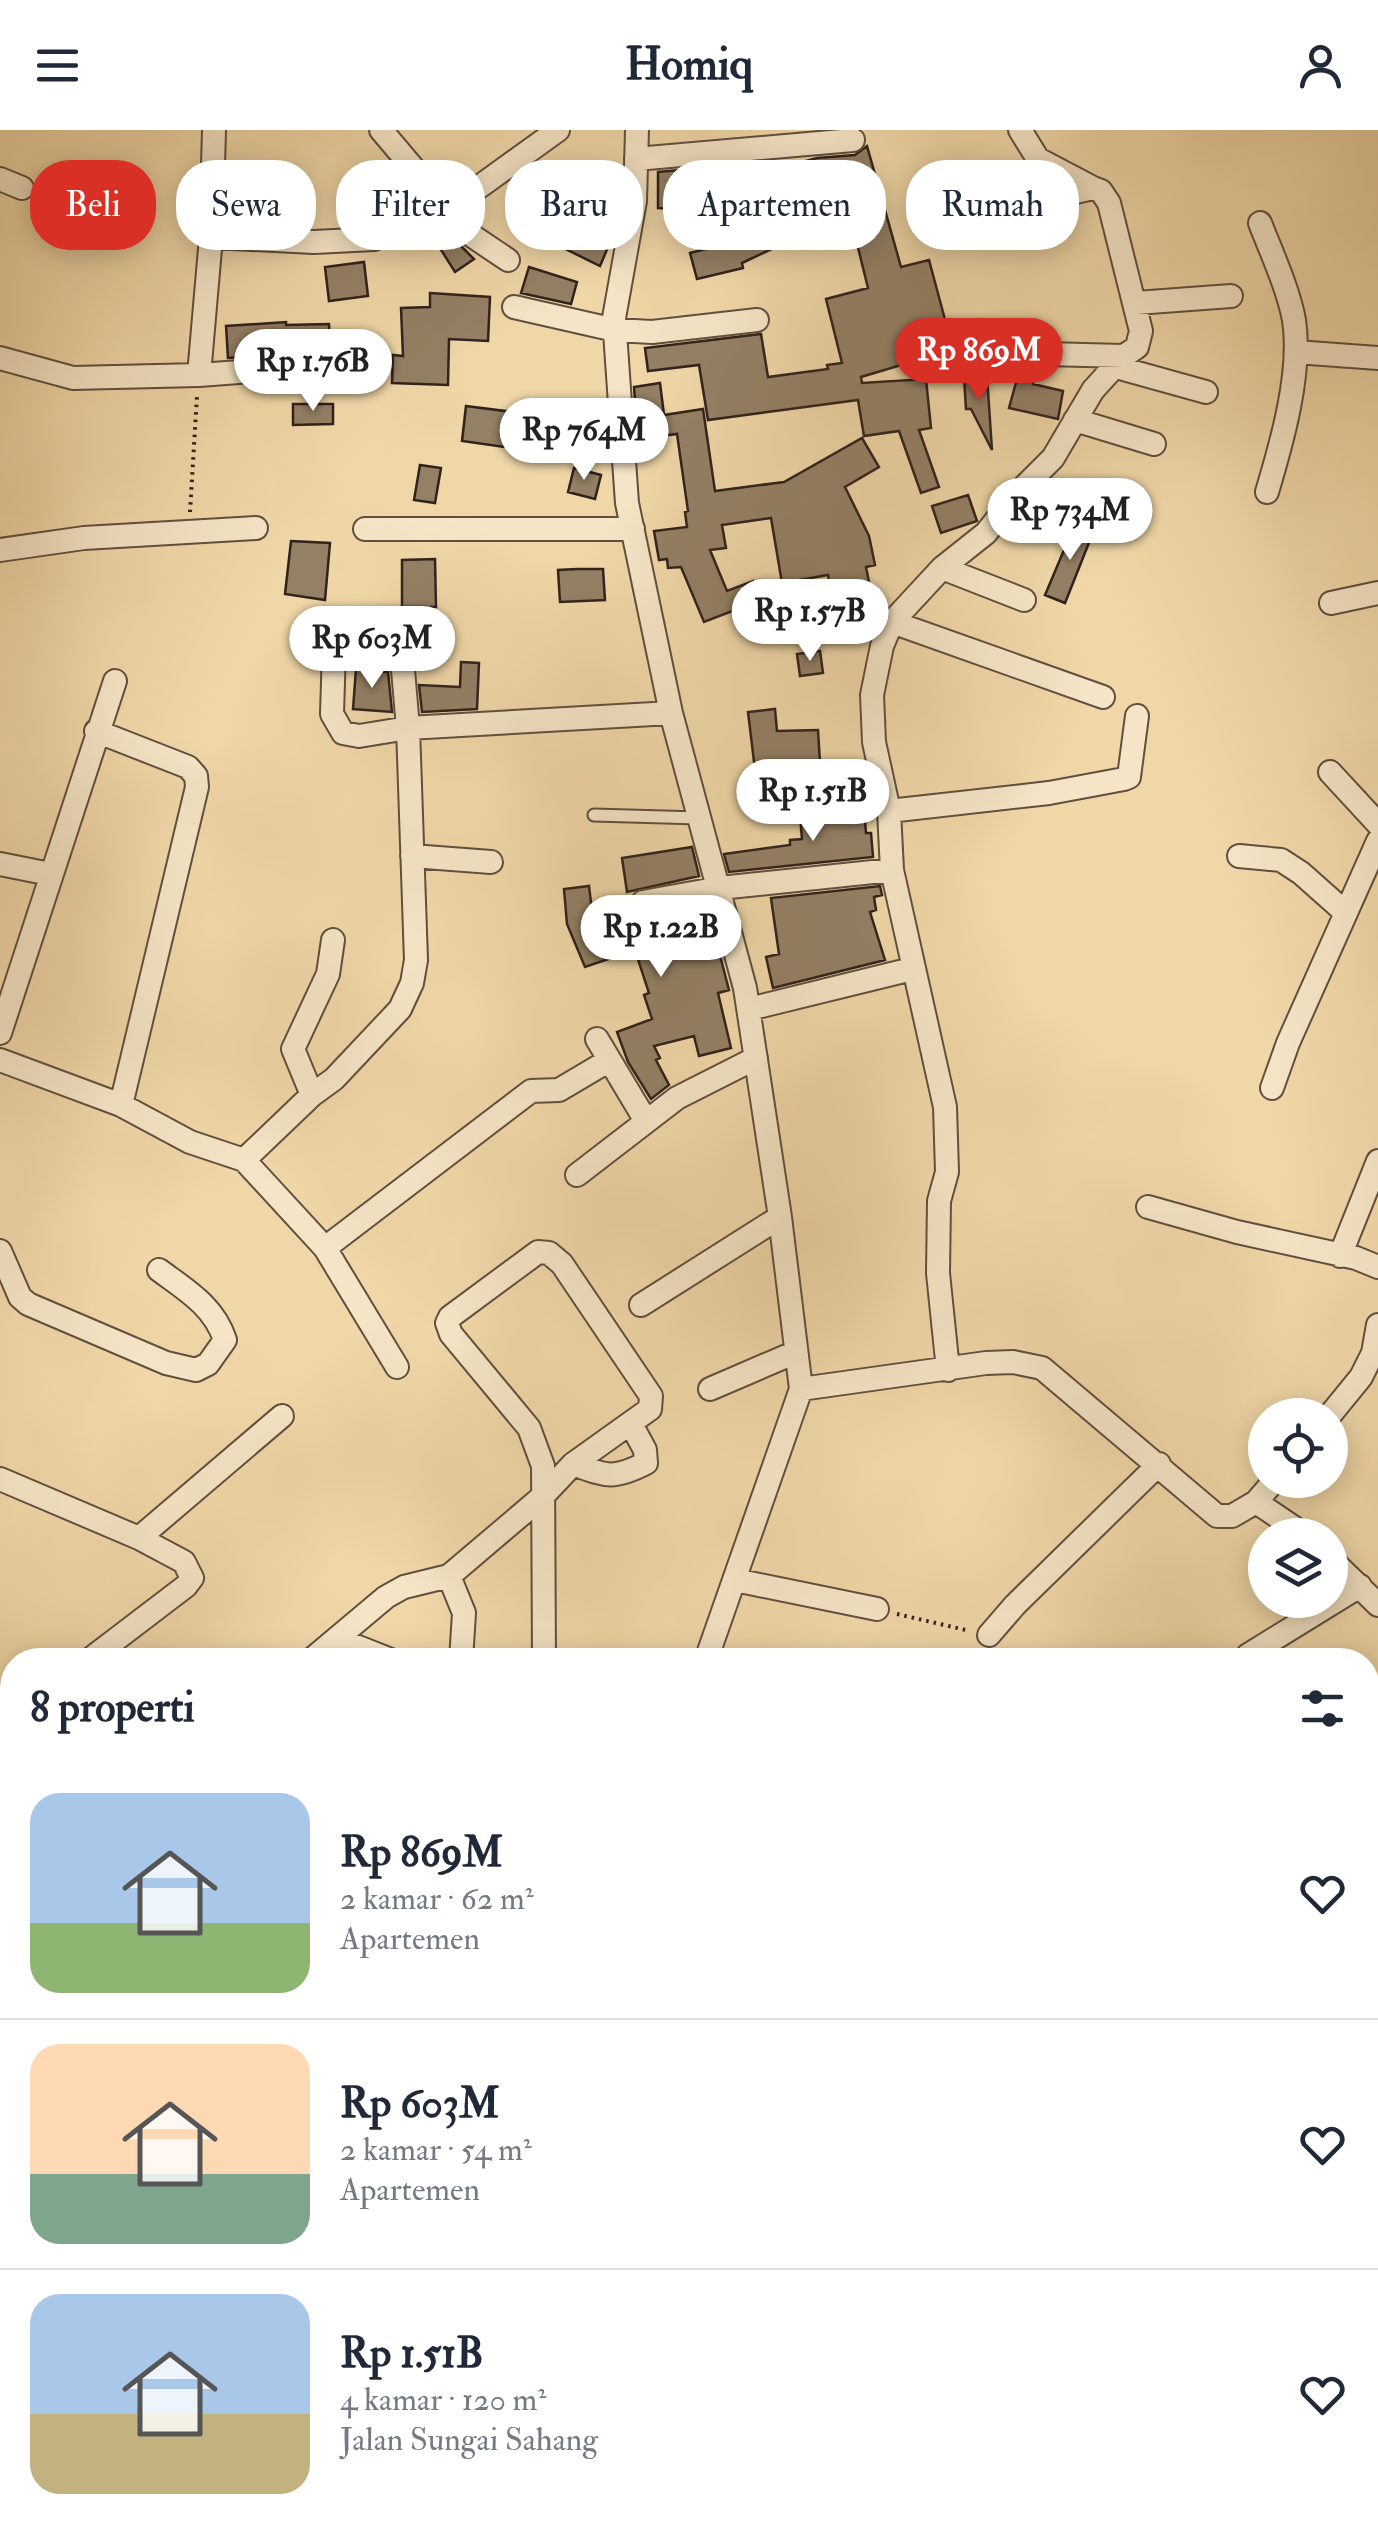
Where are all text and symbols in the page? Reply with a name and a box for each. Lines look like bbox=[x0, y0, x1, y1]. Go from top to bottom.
text: Homiq bbox=[625, 37, 753, 93]
icon: menu bbox=[30, 38, 85, 93]
icon: person bbox=[1293, 38, 1348, 93]
chip: Beli bbox=[30, 160, 156, 250]
chip: Sewa bbox=[176, 160, 316, 250]
chip: Filter bbox=[336, 160, 485, 250]
chip: Baru bbox=[505, 160, 643, 250]
chip: Apartemen bbox=[663, 160, 886, 250]
chip: Rumah bbox=[906, 160, 1079, 250]
pin: Rp 869M bbox=[887, 318, 1071, 403]
pin: Rp 1.76B bbox=[210, 329, 416, 414]
text: Rp 869M bbox=[917, 330, 1041, 370]
text: Rp 1.76B bbox=[256, 341, 370, 381]
pin: Rp 764M bbox=[492, 398, 676, 483]
text: Rp 764M bbox=[522, 410, 646, 450]
pin: Rp 734M bbox=[978, 478, 1162, 563]
text: Rp 734M bbox=[1010, 490, 1130, 530]
pin: Rp 1.57B bbox=[707, 579, 913, 664]
text: Rp 1.57B bbox=[754, 591, 866, 631]
pin: Rp 603M bbox=[280, 606, 464, 691]
text: Rp 603M bbox=[311, 618, 433, 658]
pin: Rp 1.51B bbox=[710, 759, 916, 844]
text: Rp 1.51B bbox=[758, 771, 868, 811]
pin: Rp 1.22B bbox=[558, 895, 764, 980]
text: Rp 1.22B bbox=[603, 907, 719, 947]
map controls bbox=[1248, 1398, 1348, 1618]
button: locate bbox=[1248, 1398, 1348, 1498]
button: layers bbox=[1248, 1518, 1348, 1618]
icon: filters bbox=[1295, 1681, 1350, 1736]
text: 8 properti bbox=[30, 1682, 195, 1734]
text: Rp 869M bbox=[340, 1827, 503, 1879]
icon: home bbox=[110, 1833, 230, 1953]
icon: heart bbox=[1295, 1866, 1350, 1921]
text: 2 kamar · 62 m² bbox=[340, 1879, 534, 1919]
text: Apartemen bbox=[340, 1919, 480, 1959]
text: Rp 603M bbox=[340, 2078, 500, 2130]
icon: home bbox=[110, 2084, 230, 2204]
icon: heart bbox=[1295, 2117, 1350, 2172]
text: 2 kamar · 54 m² bbox=[340, 2130, 532, 2170]
text: Apartemen bbox=[340, 2170, 480, 2210]
text: Rp 1.51B bbox=[340, 2328, 484, 2380]
icon: home bbox=[110, 2334, 230, 2454]
icon: heart bbox=[1295, 2367, 1350, 2422]
text: 4 kamar · 120 m² bbox=[340, 2380, 546, 2420]
text: Jalan Sungai Sahang bbox=[340, 2420, 598, 2460]

